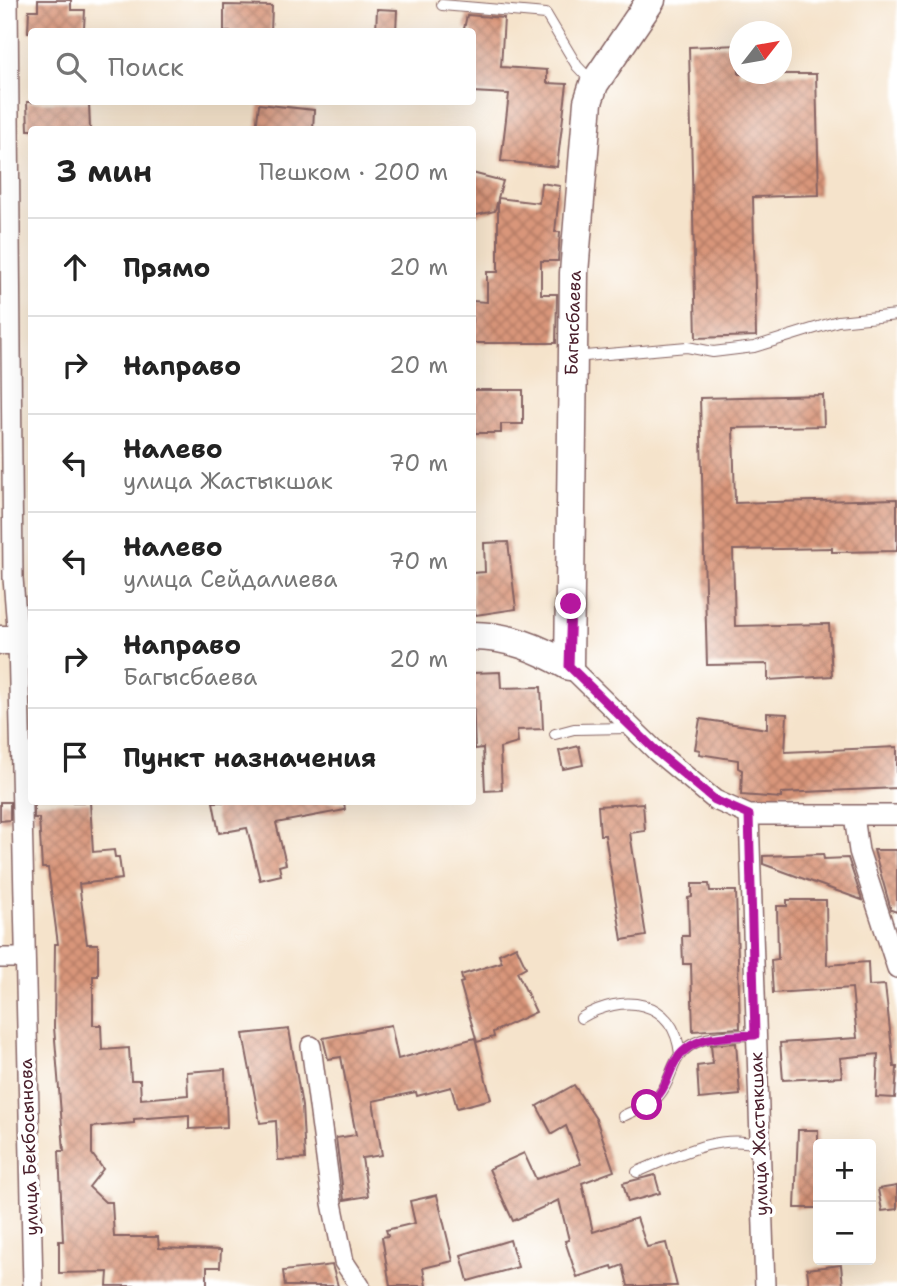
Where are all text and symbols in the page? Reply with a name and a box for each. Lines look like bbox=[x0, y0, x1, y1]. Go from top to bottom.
north arrow bbox=[729, 21, 792, 84]
search box bbox=[28, 28, 476, 105]
icon: search bbox=[52, 48, 90, 86]
text: Поиск bbox=[108, 49, 184, 84]
text: 3 мин bbox=[56, 151, 152, 192]
text: Пешком · 200 m bbox=[259, 157, 448, 187]
icon: ahead bbox=[56, 248, 94, 286]
text: Прямо bbox=[123, 250, 211, 285]
text: 20 m bbox=[389, 252, 448, 282]
street label: Багысбаева bbox=[559, 270, 587, 376]
icon: right bbox=[56, 346, 94, 384]
text: Направо bbox=[123, 348, 241, 383]
text: 20 m bbox=[389, 350, 448, 380]
text: Налево bbox=[123, 431, 223, 466]
icon: left bbox=[56, 444, 94, 482]
text: 70 m bbox=[389, 448, 448, 478]
text: улица Жастыкшак bbox=[123, 466, 333, 496]
text: Налево bbox=[123, 529, 223, 564]
icon: left bbox=[56, 542, 94, 580]
text: 70 m bbox=[389, 546, 448, 576]
text: улица Сейдалиева bbox=[123, 564, 338, 594]
route end bbox=[555, 588, 586, 619]
text: Направо bbox=[123, 627, 241, 662]
icon: right bbox=[56, 640, 94, 678]
text: 20 m bbox=[389, 644, 448, 674]
text: Багысбаева bbox=[123, 662, 257, 692]
icon: arrive bbox=[56, 738, 94, 776]
text: Пункт назначения bbox=[123, 740, 376, 775]
street label: улица Жастыкшак bbox=[744, 1051, 774, 1216]
street label: улица Бекбосынова bbox=[14, 1058, 44, 1236]
route start bbox=[631, 1089, 662, 1120]
map controls bbox=[813, 1139, 876, 1265]
button: + bbox=[813, 1139, 876, 1202]
button: − bbox=[813, 1202, 876, 1265]

